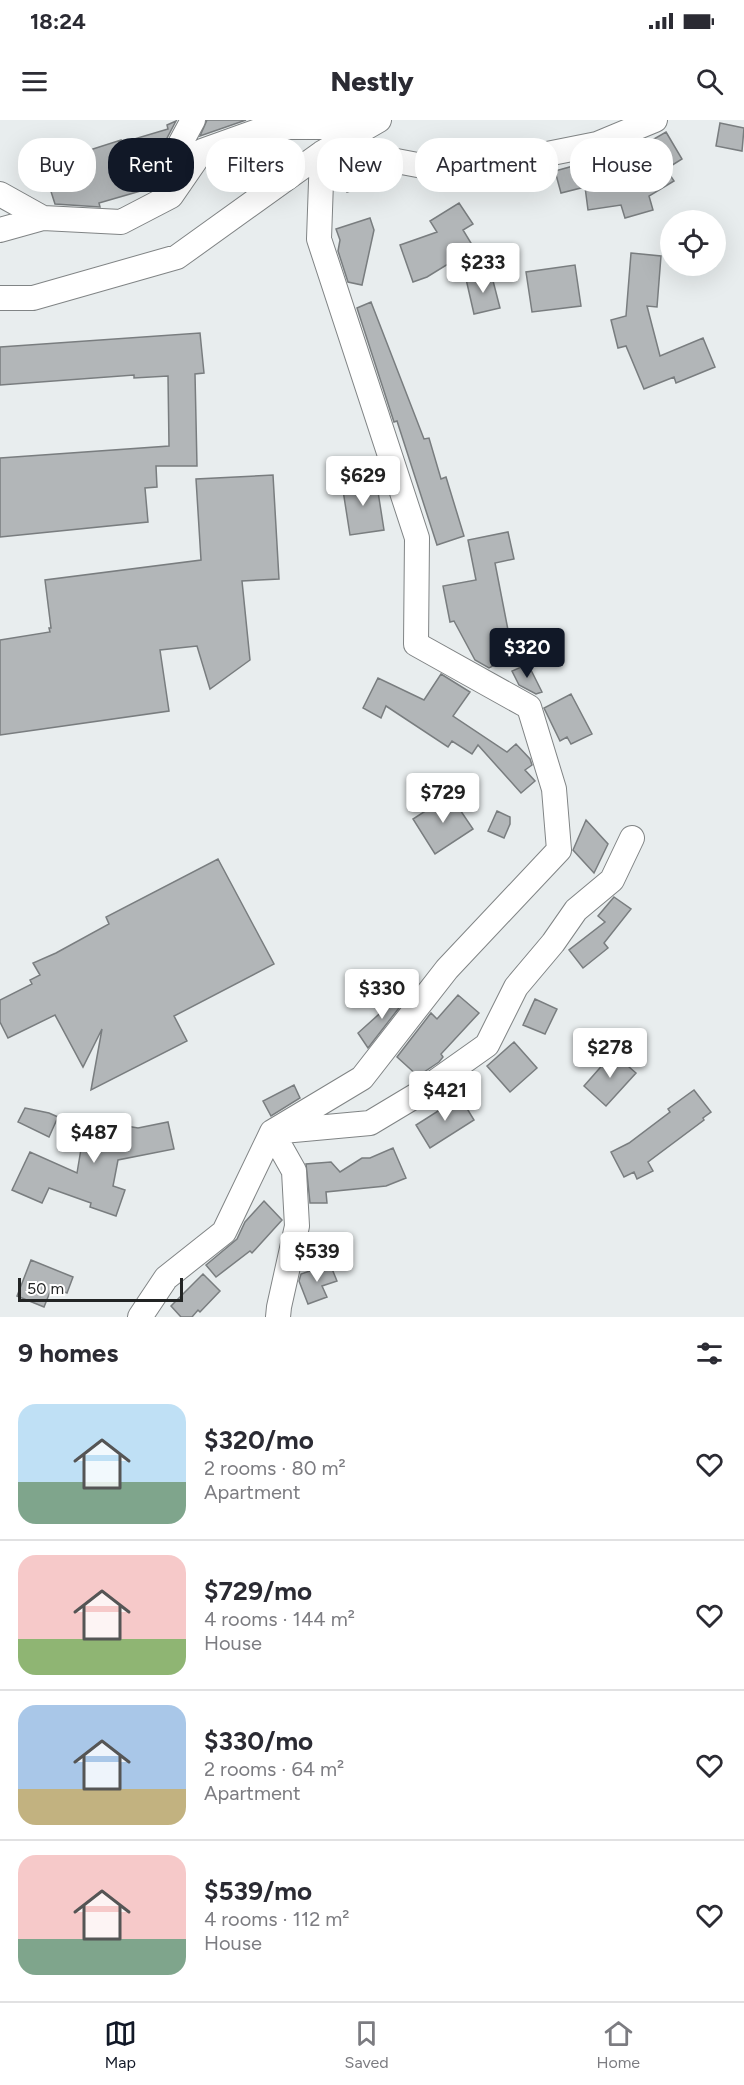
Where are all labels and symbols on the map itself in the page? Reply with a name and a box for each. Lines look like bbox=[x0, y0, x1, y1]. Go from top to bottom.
pin: $233 bbox=[447, 243, 519, 294]
pin: $629 bbox=[327, 456, 399, 507]
pin: $320 bbox=[491, 628, 563, 679]
pin: $729 bbox=[407, 773, 479, 824]
pin: $330 bbox=[346, 969, 418, 1020]
pin: $278 bbox=[574, 1028, 646, 1079]
pin: $421 bbox=[409, 1071, 481, 1122]
pin: $487 bbox=[58, 1113, 130, 1164]
pin: $539 bbox=[281, 1232, 353, 1283]
scale bar bbox=[18, 1275, 183, 1302]

